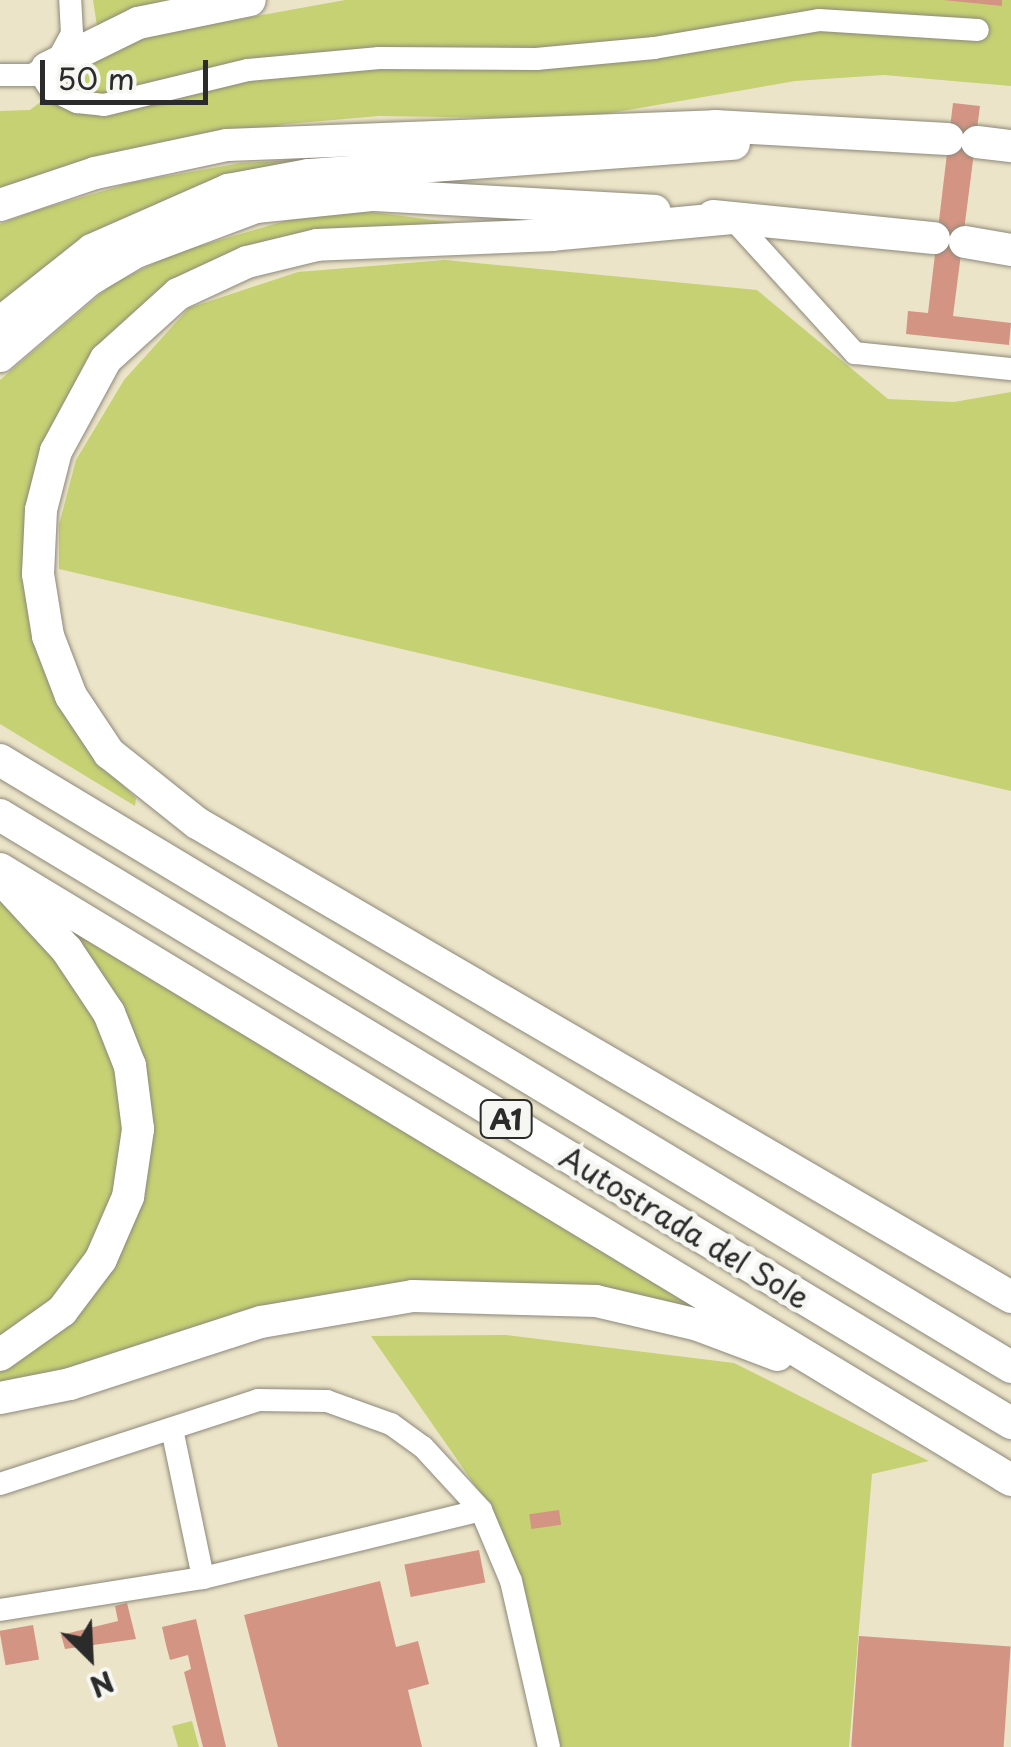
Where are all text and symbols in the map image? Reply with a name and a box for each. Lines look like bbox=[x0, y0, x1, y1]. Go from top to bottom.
scale bar bbox=[45, 40, 212, 102]
text: 50 m bbox=[57, 55, 135, 100]
road number: A1 bbox=[478, 1096, 534, 1142]
street label: Autostrada del Sole bbox=[553, 1138, 817, 1316]
north arrow bbox=[40, 1607, 140, 1707]
text: N bbox=[84, 1661, 121, 1709]

